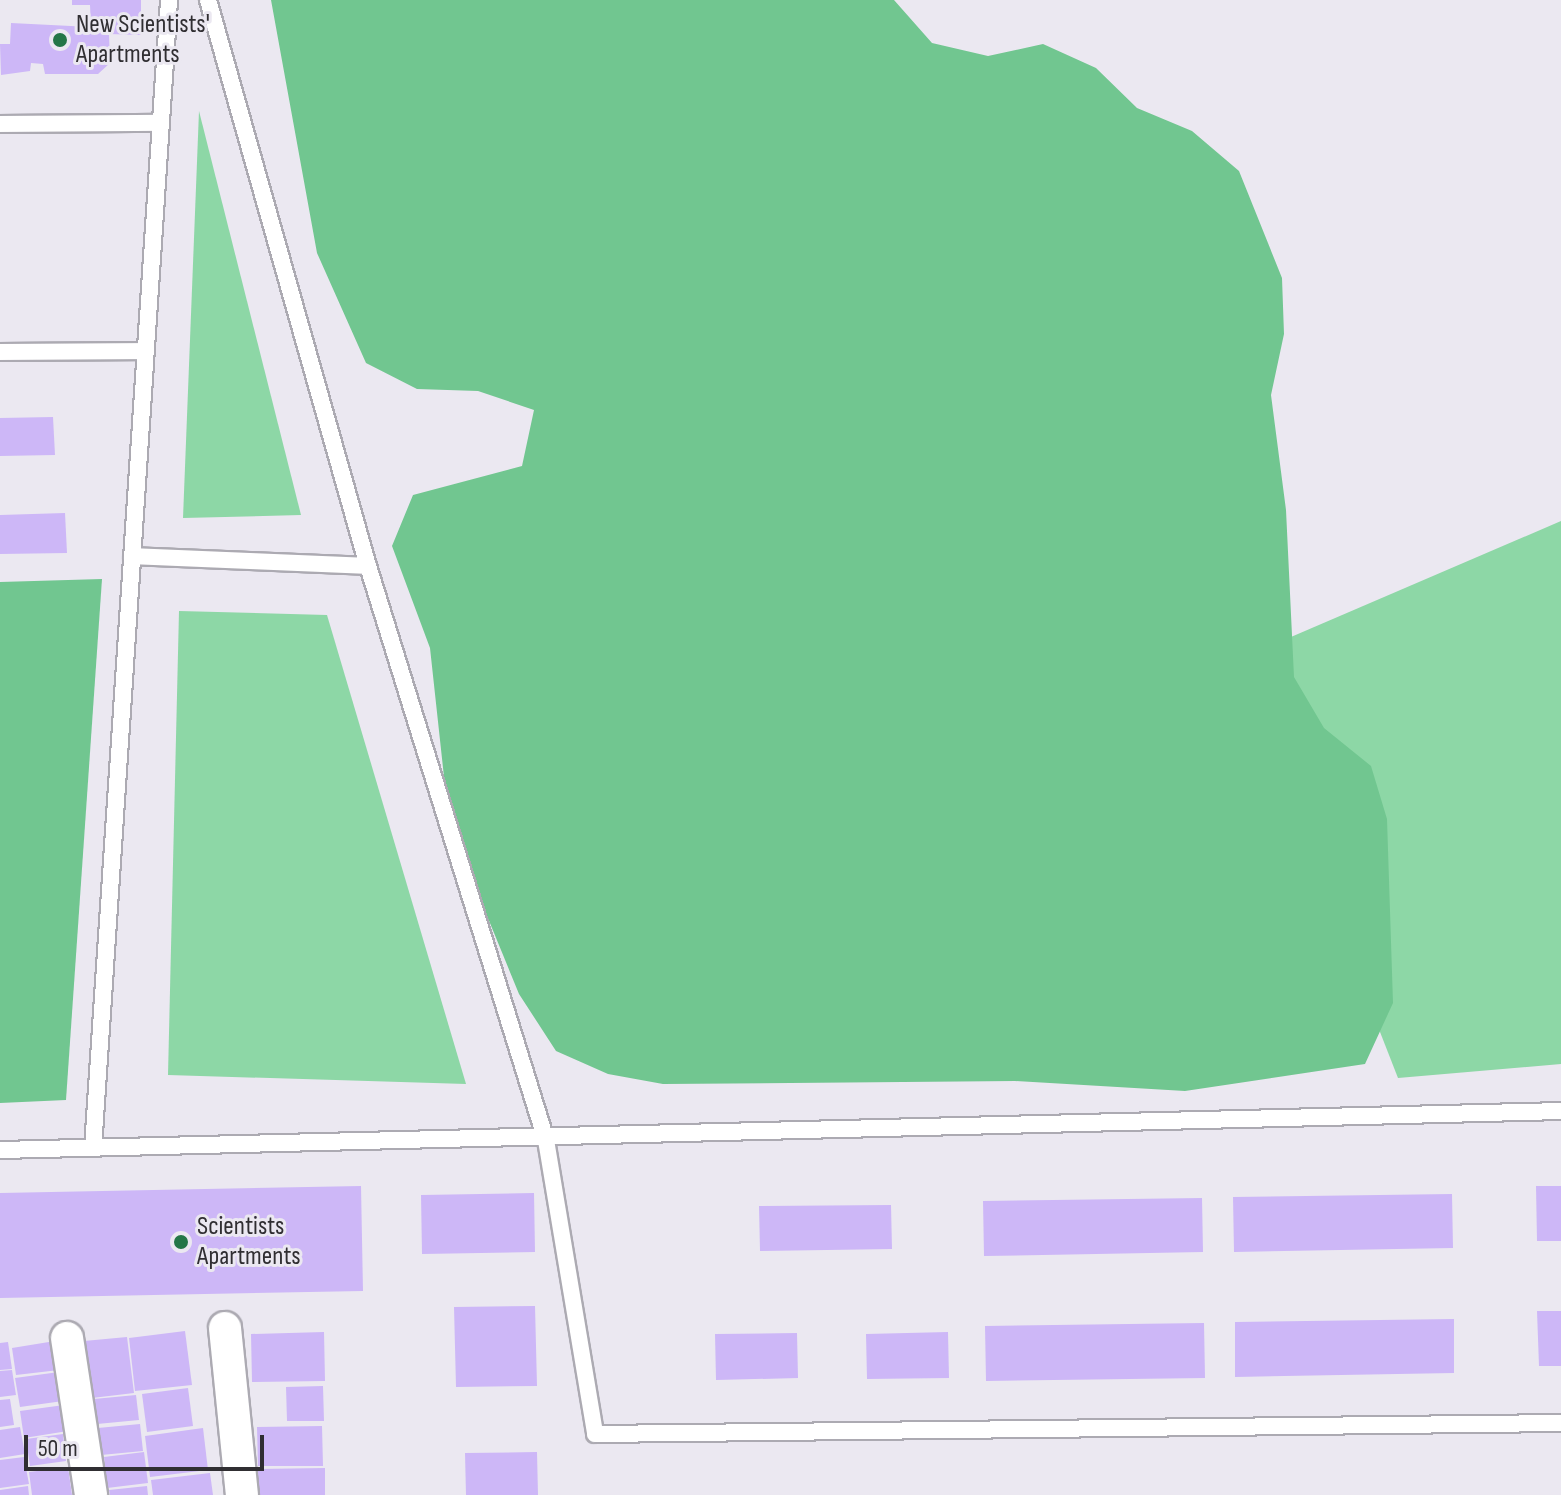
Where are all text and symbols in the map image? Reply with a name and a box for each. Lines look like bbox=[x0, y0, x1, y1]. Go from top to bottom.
place label: New Scientists' Apartments bbox=[76, 9, 210, 70]
marker: New Scientists' Apartments bbox=[51, 31, 69, 49]
place label: Scientists Apartments bbox=[197, 1211, 301, 1272]
marker: Scientists Apartments bbox=[172, 1233, 190, 1251]
scale bar bbox=[28, 1419, 268, 1469]
text: 50 m bbox=[38, 1434, 78, 1463]

